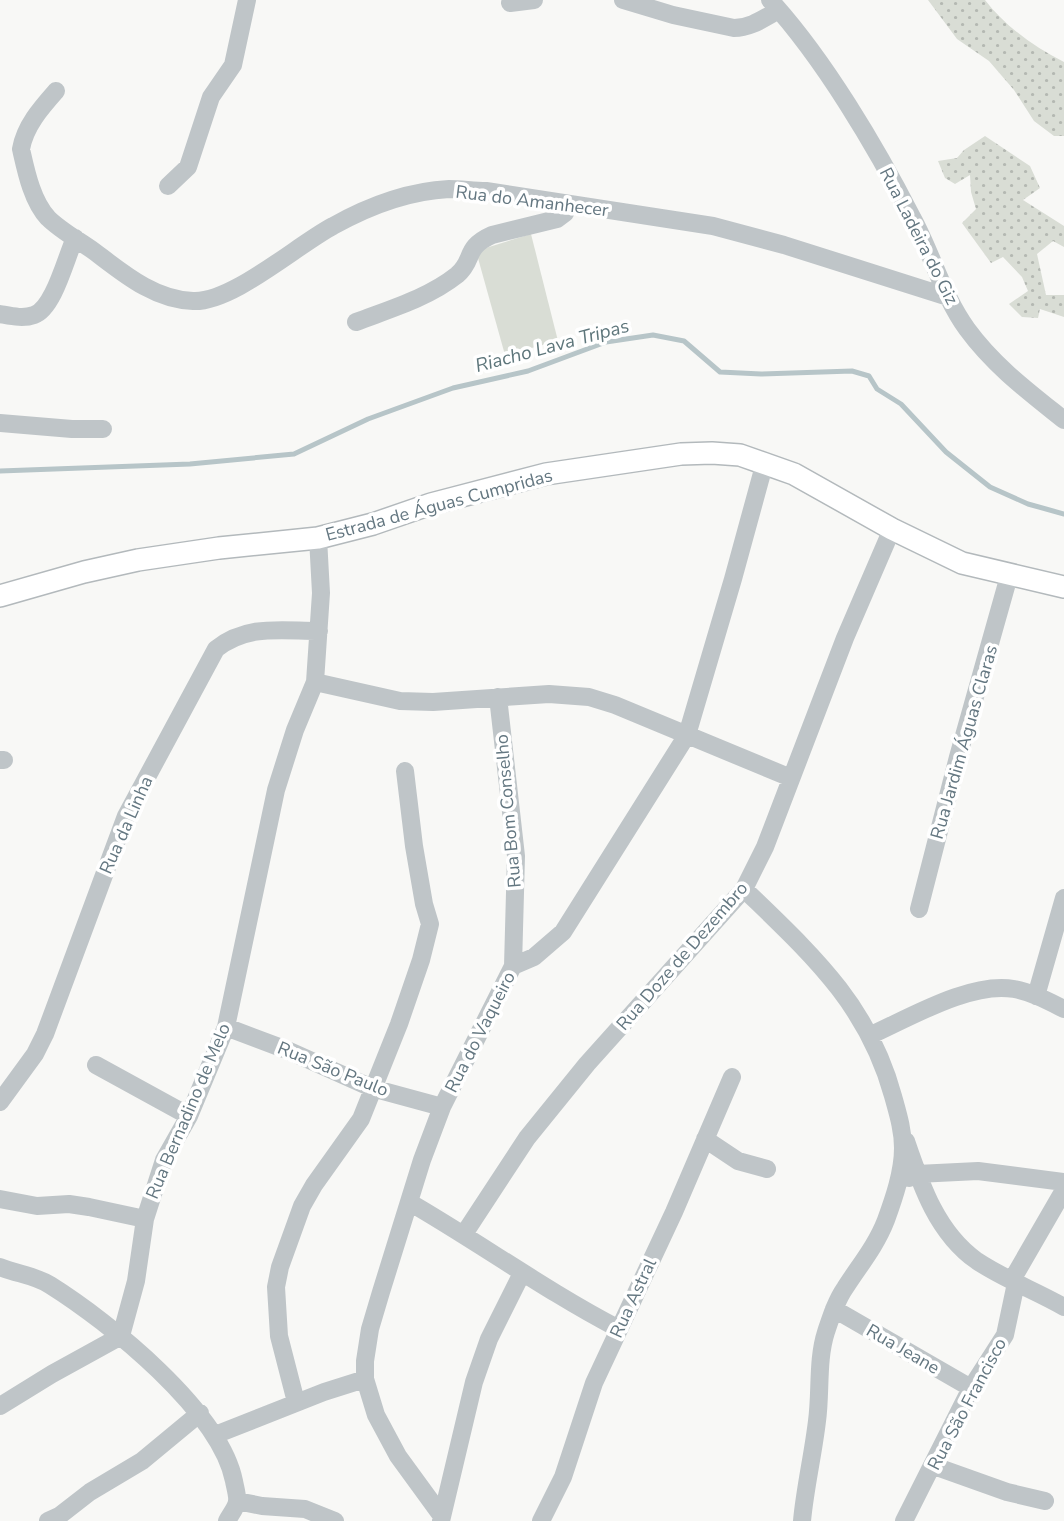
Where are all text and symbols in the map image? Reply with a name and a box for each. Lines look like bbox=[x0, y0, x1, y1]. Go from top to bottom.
street label: Rua Ladeira do Giz bbox=[874, 163, 964, 309]
street label: Rua do Amanhecer bbox=[454, 180, 610, 222]
water label: Riacho Lava Tripas bbox=[472, 313, 632, 379]
street label: Estrada de Águas Cumpridas bbox=[323, 463, 555, 547]
street label: Rua Jardim Águas Claras bbox=[925, 642, 1003, 842]
street label: Rua Bom Conselho bbox=[489, 733, 527, 889]
street label: Rua da Linha bbox=[94, 772, 158, 878]
street label: Rua Doze de Dezembro bbox=[611, 877, 753, 1035]
street label: Rua do Vaqueiro bbox=[439, 967, 521, 1097]
street label: Rua Bernadino de Melo bbox=[140, 1019, 236, 1203]
street label: Rua São Paulo bbox=[274, 1036, 392, 1102]
street label: Rua Astral bbox=[604, 1254, 662, 1342]
street label: Rua Jeane bbox=[862, 1318, 944, 1380]
street label: Rua São Francisco bbox=[922, 1334, 1012, 1474]

